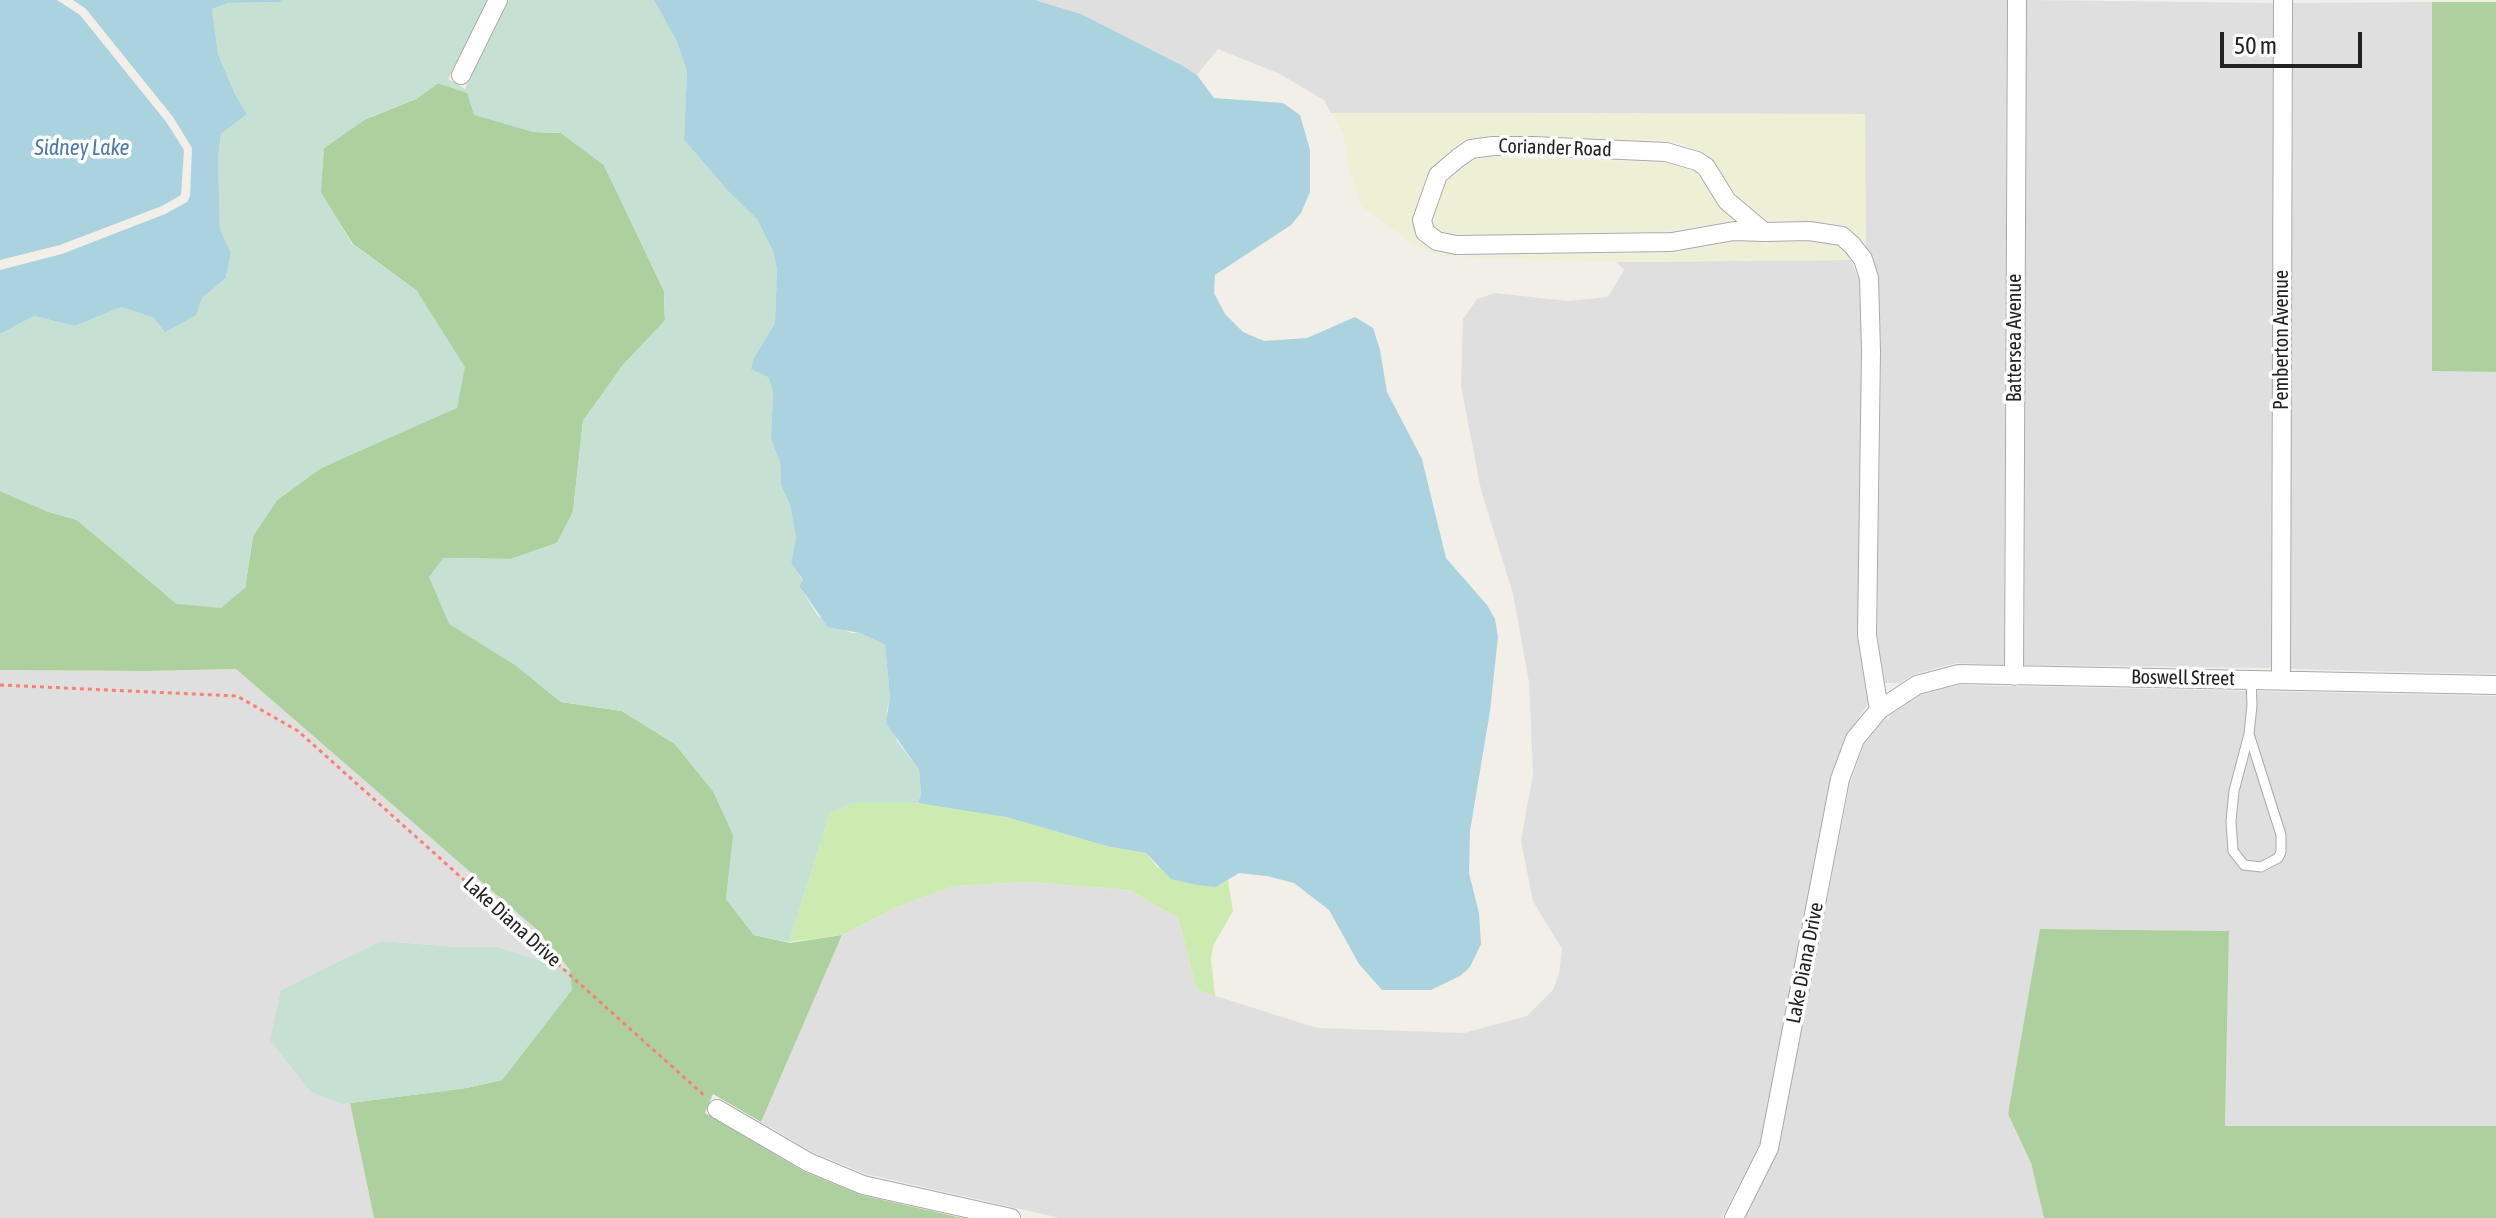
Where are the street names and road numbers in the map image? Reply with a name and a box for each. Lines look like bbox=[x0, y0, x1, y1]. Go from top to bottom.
street label: Coriander Road bbox=[1498, 134, 1612, 162]
street label: Pemberton Avenue bbox=[2270, 270, 2294, 410]
street label: Battersea Avenue bbox=[2003, 274, 2027, 402]
street label: Boswell Street bbox=[2131, 665, 2235, 691]
street label: Lake Diana Drive bbox=[458, 872, 566, 972]
street label: Lake Diana Drive bbox=[1781, 900, 1829, 1026]

